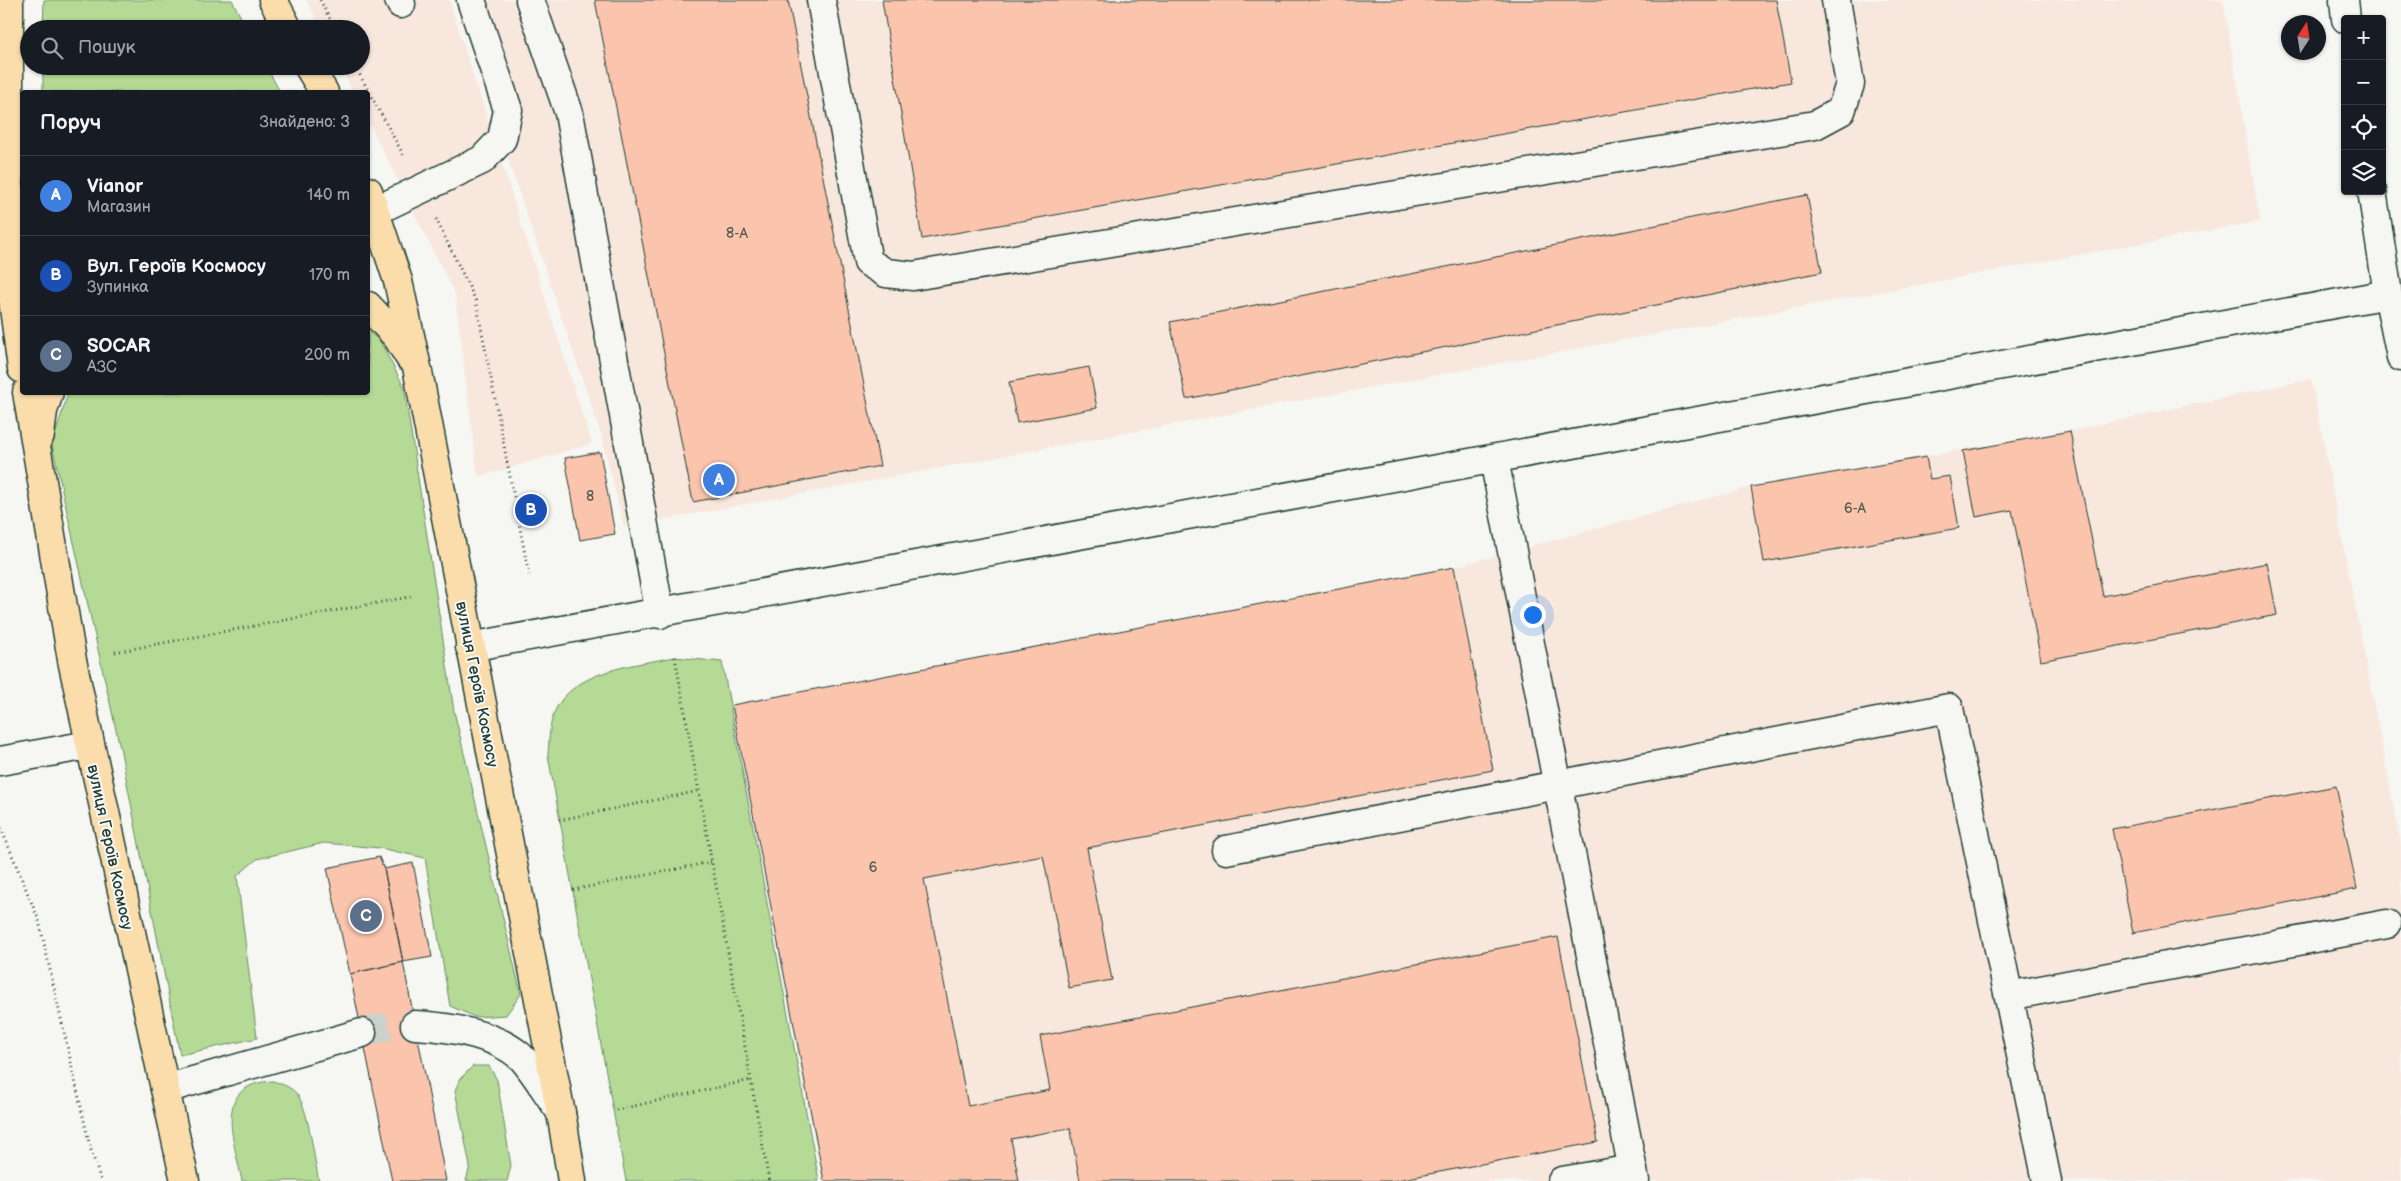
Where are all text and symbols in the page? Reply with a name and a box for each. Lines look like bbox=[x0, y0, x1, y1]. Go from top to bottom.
north arrow bbox=[2281, 15, 2326, 60]
map controls bbox=[2341, 15, 2386, 195]
button: + bbox=[2341, 15, 2386, 60]
search box bbox=[20, 20, 370, 75]
icon: search bbox=[38, 34, 66, 62]
text: Пошук bbox=[78, 36, 136, 59]
button: − bbox=[2341, 60, 2386, 105]
button: locate bbox=[2341, 105, 2386, 150]
text: Поруч bbox=[40, 110, 101, 135]
text: Знайдено: 3 bbox=[260, 113, 350, 132]
button: layers bbox=[2341, 150, 2386, 195]
text: Vianor bbox=[87, 175, 143, 198]
text: A bbox=[51, 186, 61, 205]
text: 140 m bbox=[307, 186, 350, 205]
text: Магазин bbox=[87, 198, 151, 217]
house number: 8-А bbox=[726, 225, 748, 242]
text: Вул. Героїв Космосу bbox=[87, 255, 266, 278]
text: B bbox=[50, 266, 62, 285]
text: 170 m bbox=[309, 266, 350, 285]
text: Зупинка bbox=[87, 278, 149, 297]
text: SOCAR bbox=[87, 335, 151, 358]
text: C bbox=[50, 346, 62, 365]
text: 200 m bbox=[304, 346, 350, 365]
text: АЗС bbox=[87, 358, 117, 377]
pin: A bbox=[703, 461, 735, 499]
house number: 8 bbox=[586, 488, 594, 505]
pin: B bbox=[515, 491, 547, 529]
house number: 6-А bbox=[1844, 500, 1867, 517]
street label: вулиця Героїв Космосу bbox=[451, 600, 502, 769]
your location bbox=[1520, 602, 1546, 628]
street label: вулиця Героїв Космосу bbox=[83, 763, 136, 932]
house number: 6 bbox=[869, 859, 878, 876]
pin: C bbox=[350, 897, 382, 935]

